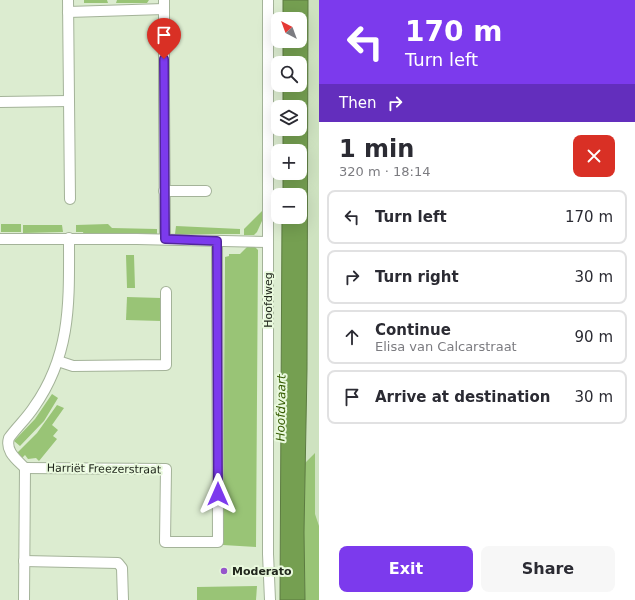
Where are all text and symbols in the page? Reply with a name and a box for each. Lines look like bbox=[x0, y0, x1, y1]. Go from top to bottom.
north arrow bbox=[271, 12, 307, 48]
map controls bbox=[271, 12, 307, 224]
text: 170 m bbox=[405, 15, 502, 48]
icon: left bbox=[339, 16, 391, 68]
pin bbox=[147, 18, 181, 59]
icon: arrive bbox=[153, 24, 175, 46]
text: Turn left bbox=[405, 49, 478, 70]
button: search bbox=[271, 56, 307, 92]
icon: right bbox=[384, 92, 406, 114]
text: Then bbox=[339, 94, 376, 112]
button: layers bbox=[271, 100, 307, 136]
text: 1 min bbox=[339, 135, 414, 163]
button: close bbox=[573, 135, 615, 177]
button: + bbox=[271, 144, 307, 180]
text: 320 m · 18:14 bbox=[339, 164, 430, 179]
button: − bbox=[271, 188, 307, 224]
icon: left bbox=[341, 206, 363, 228]
text: Turn left bbox=[375, 208, 447, 226]
text: 170 m bbox=[565, 208, 613, 226]
icon: right bbox=[341, 266, 363, 288]
text: Turn right bbox=[375, 268, 459, 286]
text: 30 m bbox=[575, 268, 613, 286]
street label: Hoofdweg bbox=[262, 272, 275, 328]
text: Continue bbox=[375, 321, 451, 339]
icon: ahead bbox=[341, 326, 363, 348]
text: 90 m bbox=[575, 328, 613, 346]
text: Elisa van Calcarstraat bbox=[375, 339, 517, 354]
water label: Hoofdvaart bbox=[273, 373, 289, 442]
icon: arrive bbox=[341, 386, 363, 408]
text: Arrive at destination bbox=[375, 388, 550, 406]
text: 30 m bbox=[575, 388, 613, 406]
street label: Harriët Freezerstraat bbox=[47, 462, 162, 477]
position arrow bbox=[197, 473, 239, 515]
button: Exit bbox=[339, 546, 473, 592]
button: Share bbox=[481, 546, 615, 592]
place label: Moderato bbox=[232, 565, 292, 578]
marker: Moderato bbox=[219, 566, 229, 576]

